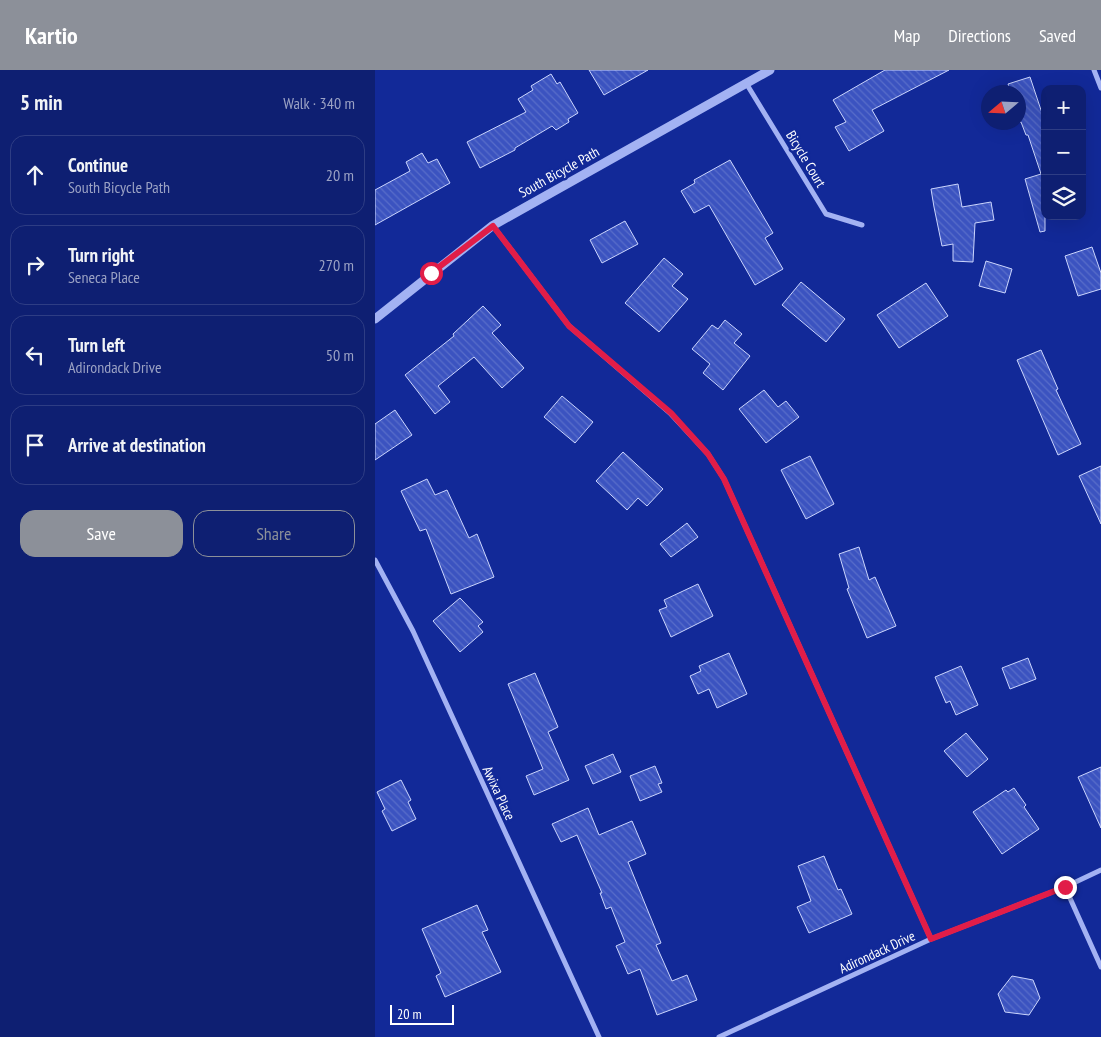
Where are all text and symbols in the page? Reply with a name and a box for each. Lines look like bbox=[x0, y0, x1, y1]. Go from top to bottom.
text: Kartio bbox=[25, 20, 78, 51]
text: Map bbox=[894, 24, 920, 47]
text: Directions bbox=[948, 24, 1011, 47]
text: Saved bbox=[1039, 24, 1076, 47]
north arrow bbox=[981, 85, 1026, 130]
map controls bbox=[1041, 85, 1086, 220]
button: + bbox=[1041, 85, 1086, 130]
text: 5 min bbox=[20, 89, 62, 116]
text: Walk · 340 m bbox=[283, 93, 355, 113]
street label: Bicycle Court bbox=[782, 127, 830, 191]
button: − bbox=[1041, 130, 1086, 175]
street label: South Bicycle Path bbox=[516, 142, 602, 202]
text: Continue bbox=[68, 153, 128, 177]
icon: ahead bbox=[21, 161, 49, 189]
text: 20 m bbox=[326, 165, 354, 185]
button: layers bbox=[1041, 175, 1086, 220]
text: South Bicycle Path bbox=[68, 177, 170, 197]
text: Turn right bbox=[68, 243, 134, 267]
icon: right bbox=[21, 251, 49, 279]
text: 270 m bbox=[319, 255, 354, 275]
route start bbox=[420, 262, 443, 285]
text: Seneca Place bbox=[68, 267, 140, 287]
text: Turn left bbox=[68, 333, 125, 357]
icon: left bbox=[21, 341, 49, 369]
text: 50 m bbox=[326, 345, 354, 365]
text: Adirondack Drive bbox=[68, 357, 162, 377]
icon: arrive bbox=[21, 431, 49, 459]
text: Arrive at destination bbox=[68, 433, 206, 457]
button: Save bbox=[20, 510, 183, 557]
button: Share bbox=[193, 510, 355, 557]
street label: Awixa Place bbox=[479, 763, 519, 823]
route end bbox=[1054, 876, 1077, 899]
street label: Adirondack Drive bbox=[836, 926, 918, 977]
scale bar bbox=[390, 1002, 454, 1025]
text: 20 m bbox=[397, 1005, 422, 1023]

